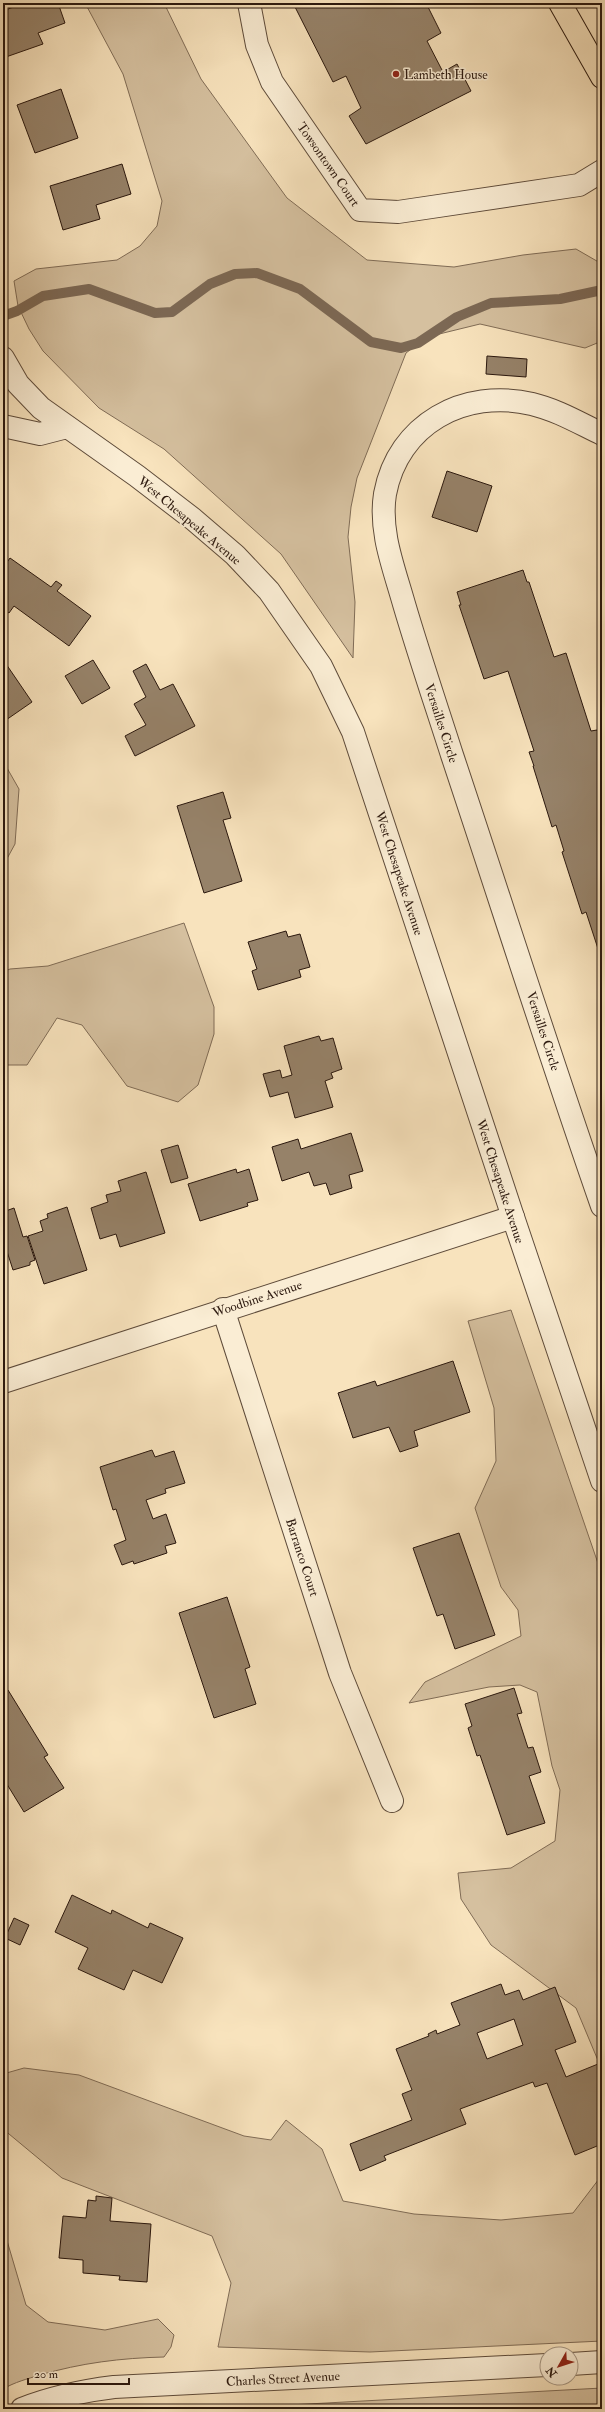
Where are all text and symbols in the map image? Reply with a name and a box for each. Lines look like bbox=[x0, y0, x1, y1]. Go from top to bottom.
place label: Lambeth House bbox=[404, 67, 488, 83]
marker: Lambeth House bbox=[391, 69, 401, 79]
street label: Towsontown Court bbox=[293, 119, 363, 210]
street label: West Chesapeake Avenue bbox=[133, 472, 245, 570]
street label: Versailles Circle bbox=[421, 682, 462, 766]
street label: West Chesapeake Avenue bbox=[370, 808, 427, 938]
street label: Versailles Circle bbox=[523, 990, 564, 1074]
street label: West Chesapeake Avenue bbox=[471, 1116, 528, 1246]
street label: Woodbine Avenue bbox=[210, 1277, 305, 1321]
street label: Barranco Court bbox=[282, 1516, 322, 1598]
north arrow bbox=[539, 2346, 579, 2386]
scale bar bbox=[28, 2360, 129, 2386]
text: N bbox=[543, 2363, 560, 2381]
text: 20 m bbox=[34, 2367, 59, 2382]
street label: Charles Street Avenue bbox=[226, 2368, 341, 2390]

